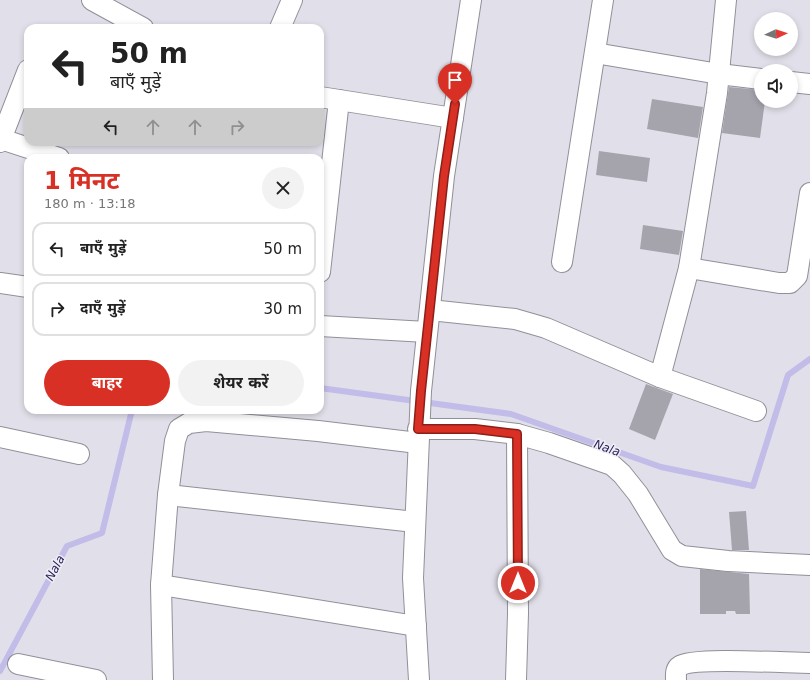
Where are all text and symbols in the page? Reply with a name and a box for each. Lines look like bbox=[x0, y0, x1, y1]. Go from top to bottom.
north arrow bbox=[754, 12, 798, 56]
map controls bbox=[754, 12, 798, 108]
text: 50 m bbox=[110, 37, 188, 70]
icon: left bbox=[44, 40, 96, 92]
pin bbox=[438, 63, 472, 104]
button: sound bbox=[754, 64, 798, 108]
icon: arrive bbox=[444, 69, 466, 91]
text: बाएँ मुड़ें bbox=[110, 71, 161, 92]
icon: left bbox=[100, 116, 122, 138]
icon: ahead bbox=[142, 116, 164, 138]
icon: ahead bbox=[184, 116, 206, 138]
icon: right bbox=[226, 116, 248, 138]
text: 1 मिनट bbox=[44, 167, 119, 195]
button: close bbox=[262, 167, 304, 209]
text: 180 m · 13:18 bbox=[44, 196, 135, 211]
icon: left bbox=[46, 238, 68, 260]
text: बाएँ मुड़ें bbox=[80, 239, 126, 257]
text: 50 m bbox=[264, 240, 302, 258]
icon: right bbox=[46, 298, 68, 320]
text: दाएँ मुड़ें bbox=[80, 299, 126, 317]
text: 30 m bbox=[264, 300, 302, 318]
button: बाहर bbox=[44, 360, 170, 406]
button: शेयर करें bbox=[178, 360, 304, 406]
water label: Nala bbox=[592, 437, 622, 459]
water label: Nala bbox=[42, 553, 68, 583]
position arrow bbox=[497, 562, 539, 604]

